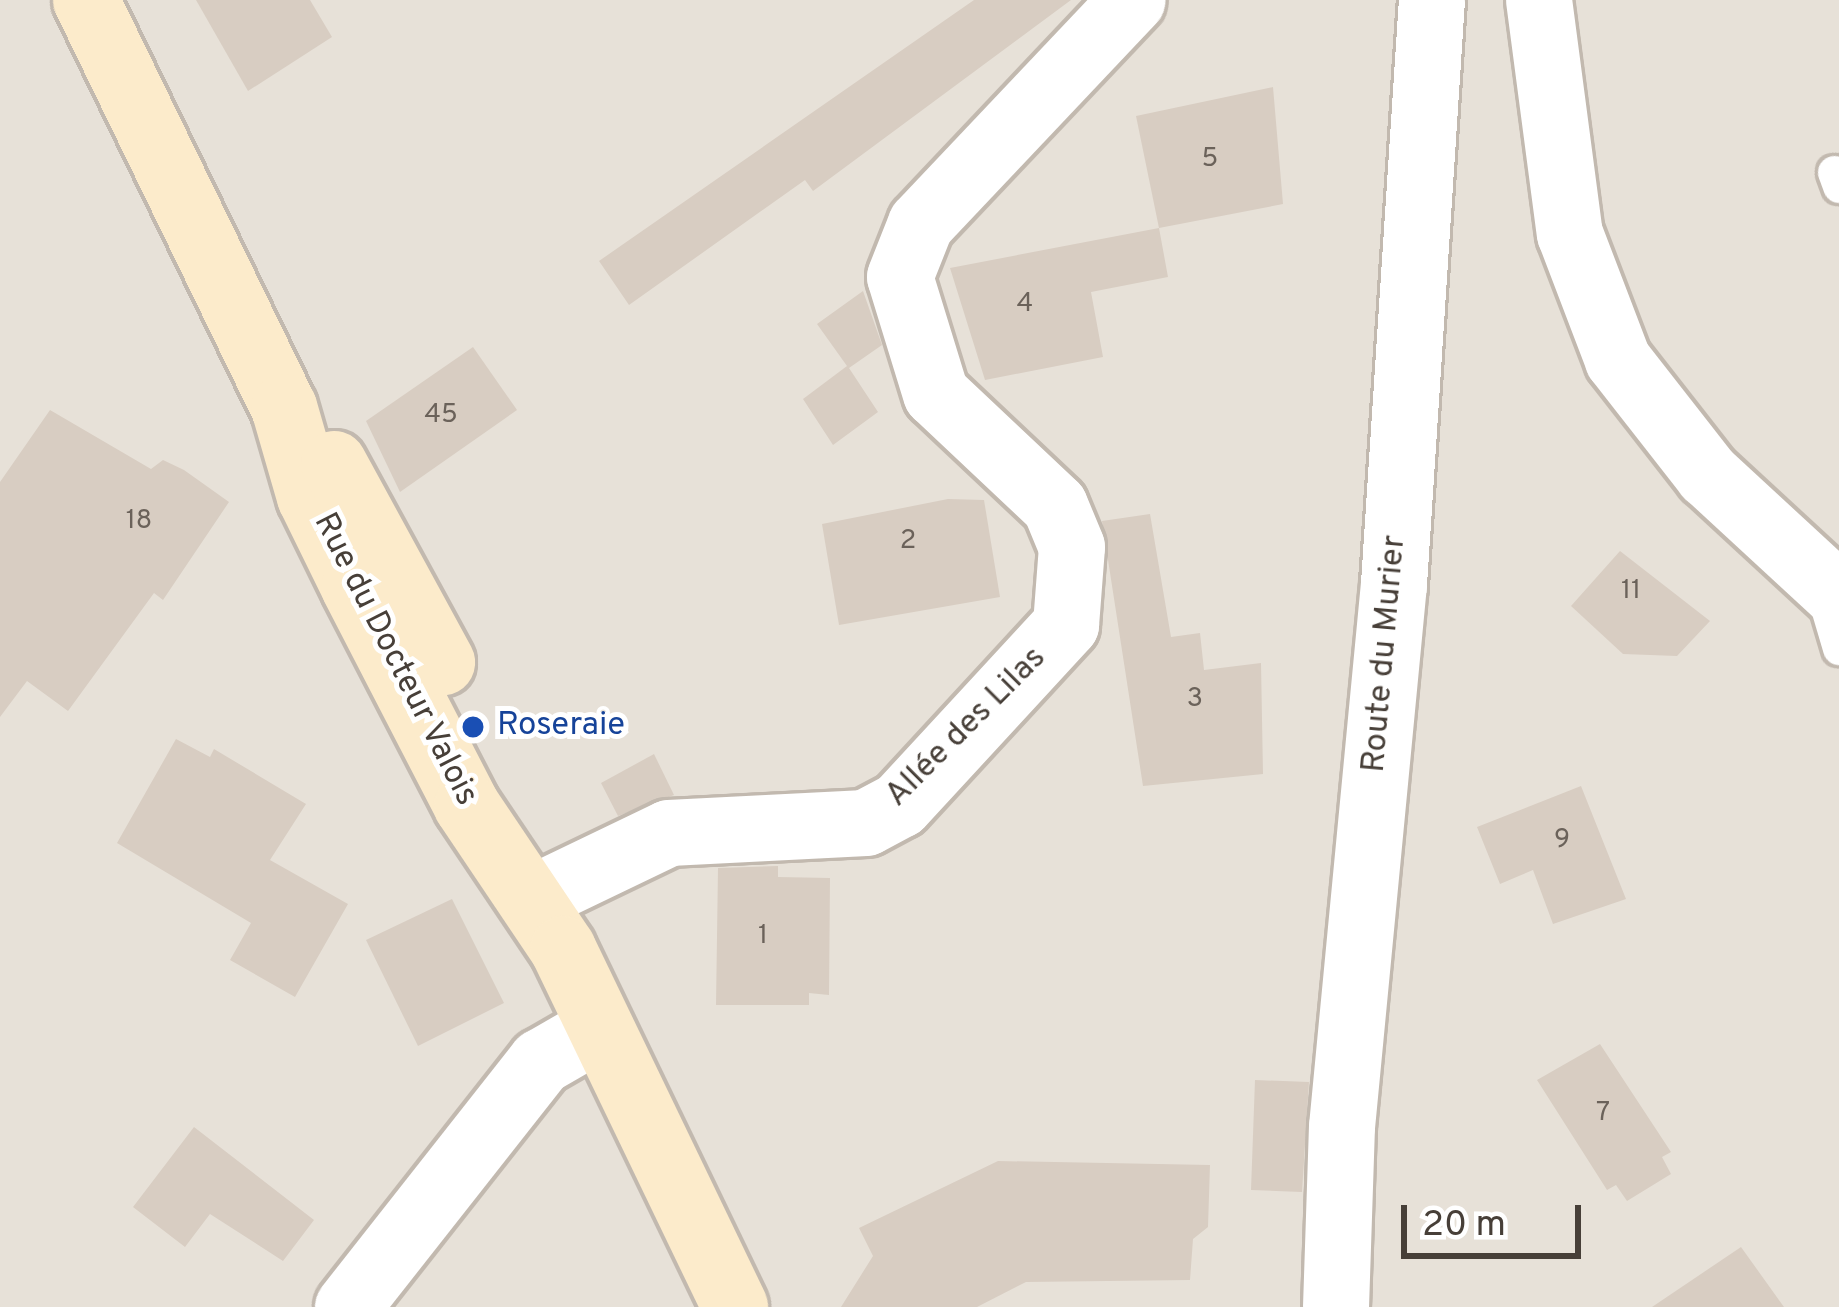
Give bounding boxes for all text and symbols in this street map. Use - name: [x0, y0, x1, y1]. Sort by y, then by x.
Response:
- house number: 5: [1202, 144, 1218, 176]
- house number: 4: [1017, 289, 1033, 321]
- house number: 45: [424, 400, 458, 432]
- house number: 18: [126, 506, 152, 538]
- street label: Rue du Docteur Valois: [303, 507, 485, 813]
- house number: 2: [900, 526, 916, 558]
- street label: Route du Murier: [1356, 534, 1416, 774]
- house number: 11: [1621, 576, 1641, 608]
- street label: Allée des Lilas: [879, 640, 1055, 816]
- house number: 3: [1187, 684, 1203, 716]
- place label: Roseraie: [497, 707, 625, 747]
- marker: Roseraie: [460, 714, 486, 740]
- house number: 9: [1554, 825, 1570, 857]
- house number: 1: [758, 921, 768, 953]
- house number: 7: [1596, 1098, 1610, 1130]
- scale bar: [1407, 1181, 1587, 1255]
- text: 20 m: [1422, 1203, 1506, 1249]

